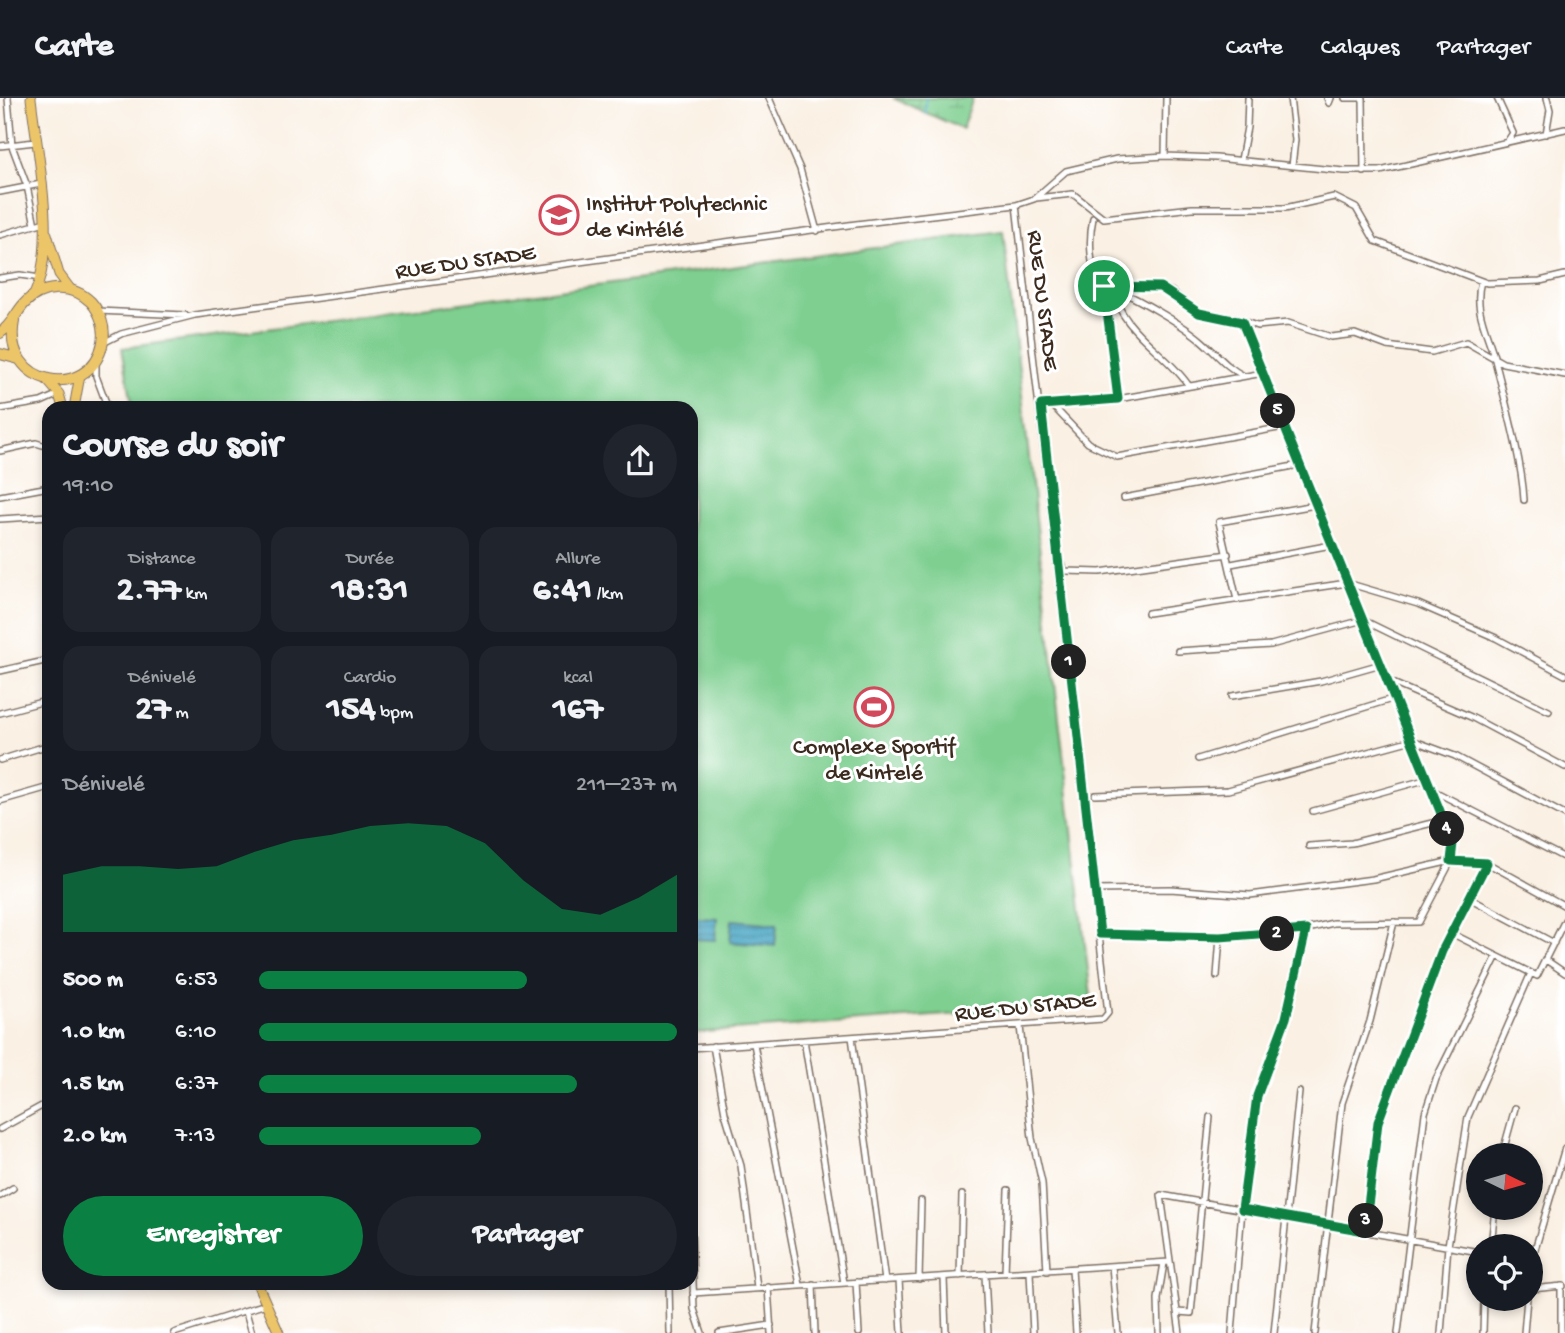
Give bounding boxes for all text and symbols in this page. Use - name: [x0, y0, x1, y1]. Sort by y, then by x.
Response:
- text: Carte: [35, 29, 113, 67]
- text: Carte: [1226, 34, 1283, 63]
- text: Calques: [1321, 34, 1399, 63]
- text: Partager: [1437, 34, 1530, 63]
- place label: Institut Polytechnic de Kintélé: [586, 192, 768, 245]
- school or university icon: Institut Polytechnic de Kintélé: [538, 194, 580, 236]
- street label: RUE DU STADE: [1020, 229, 1064, 374]
- street label: RUE DU STADE: [394, 240, 539, 287]
- pin: [1074, 256, 1134, 316]
- icon: arrive: [1085, 267, 1123, 305]
- pin: 5: [1260, 394, 1296, 428]
- text: 5: [1273, 399, 1283, 422]
- button: share: [603, 424, 677, 498]
- text: Course du soir: [63, 425, 282, 469]
- text: 19:10: [63, 473, 113, 500]
- text: Distance: [128, 548, 196, 571]
- text: Durée: [346, 548, 394, 571]
- text: Allure: [555, 548, 601, 571]
- text: 2.77: [116, 571, 181, 612]
- text: 18:31: [332, 571, 408, 612]
- text: 6:41: [533, 571, 592, 612]
- text: km: [181, 583, 208, 606]
- text: /km: [592, 583, 623, 606]
- pin: 1: [1052, 644, 1086, 680]
- text: 1: [1065, 650, 1072, 673]
- text: Dénivelé: [128, 667, 196, 690]
- text: Cardio: [344, 667, 396, 690]
- text: kcal: [563, 667, 593, 690]
- sports icon: Complexe Sportif de Kintelé: [853, 686, 895, 728]
- text: 27: [135, 690, 171, 731]
- text: 154: [327, 690, 376, 731]
- text: 167: [553, 690, 603, 731]
- text: m: [171, 702, 189, 725]
- text: bpm: [376, 702, 413, 725]
- place label: Complexe Sportif de Kintelé: [793, 735, 957, 788]
- text: Dénivelé: [63, 772, 145, 799]
- text: 211–237 m: [576, 772, 677, 799]
- pin: 4: [1430, 812, 1464, 846]
- text: 4: [1442, 817, 1451, 840]
- pin: 2: [1260, 916, 1294, 952]
- text: 2: [1272, 922, 1281, 945]
- text: 500 m: [63, 967, 123, 994]
- text: 6:53: [175, 967, 218, 994]
- street label: RUE DU STADE: [954, 987, 1099, 1029]
- text: 1.0 km: [63, 1019, 125, 1046]
- text: 6:10: [175, 1019, 216, 1046]
- text: 1.5 km: [63, 1071, 124, 1098]
- text: 6:37: [175, 1071, 218, 1098]
- text: 2.0 km: [63, 1123, 127, 1150]
- text: 7:13: [175, 1123, 215, 1150]
- north arrow: [1466, 1143, 1544, 1220]
- map controls: [1466, 1143, 1543, 1311]
- button: Enregistrer: [63, 1196, 363, 1276]
- button: Partager: [377, 1196, 677, 1276]
- pin: 3: [1348, 1204, 1384, 1238]
- text: 3: [1361, 1209, 1370, 1232]
- button: locate: [1466, 1234, 1543, 1311]

